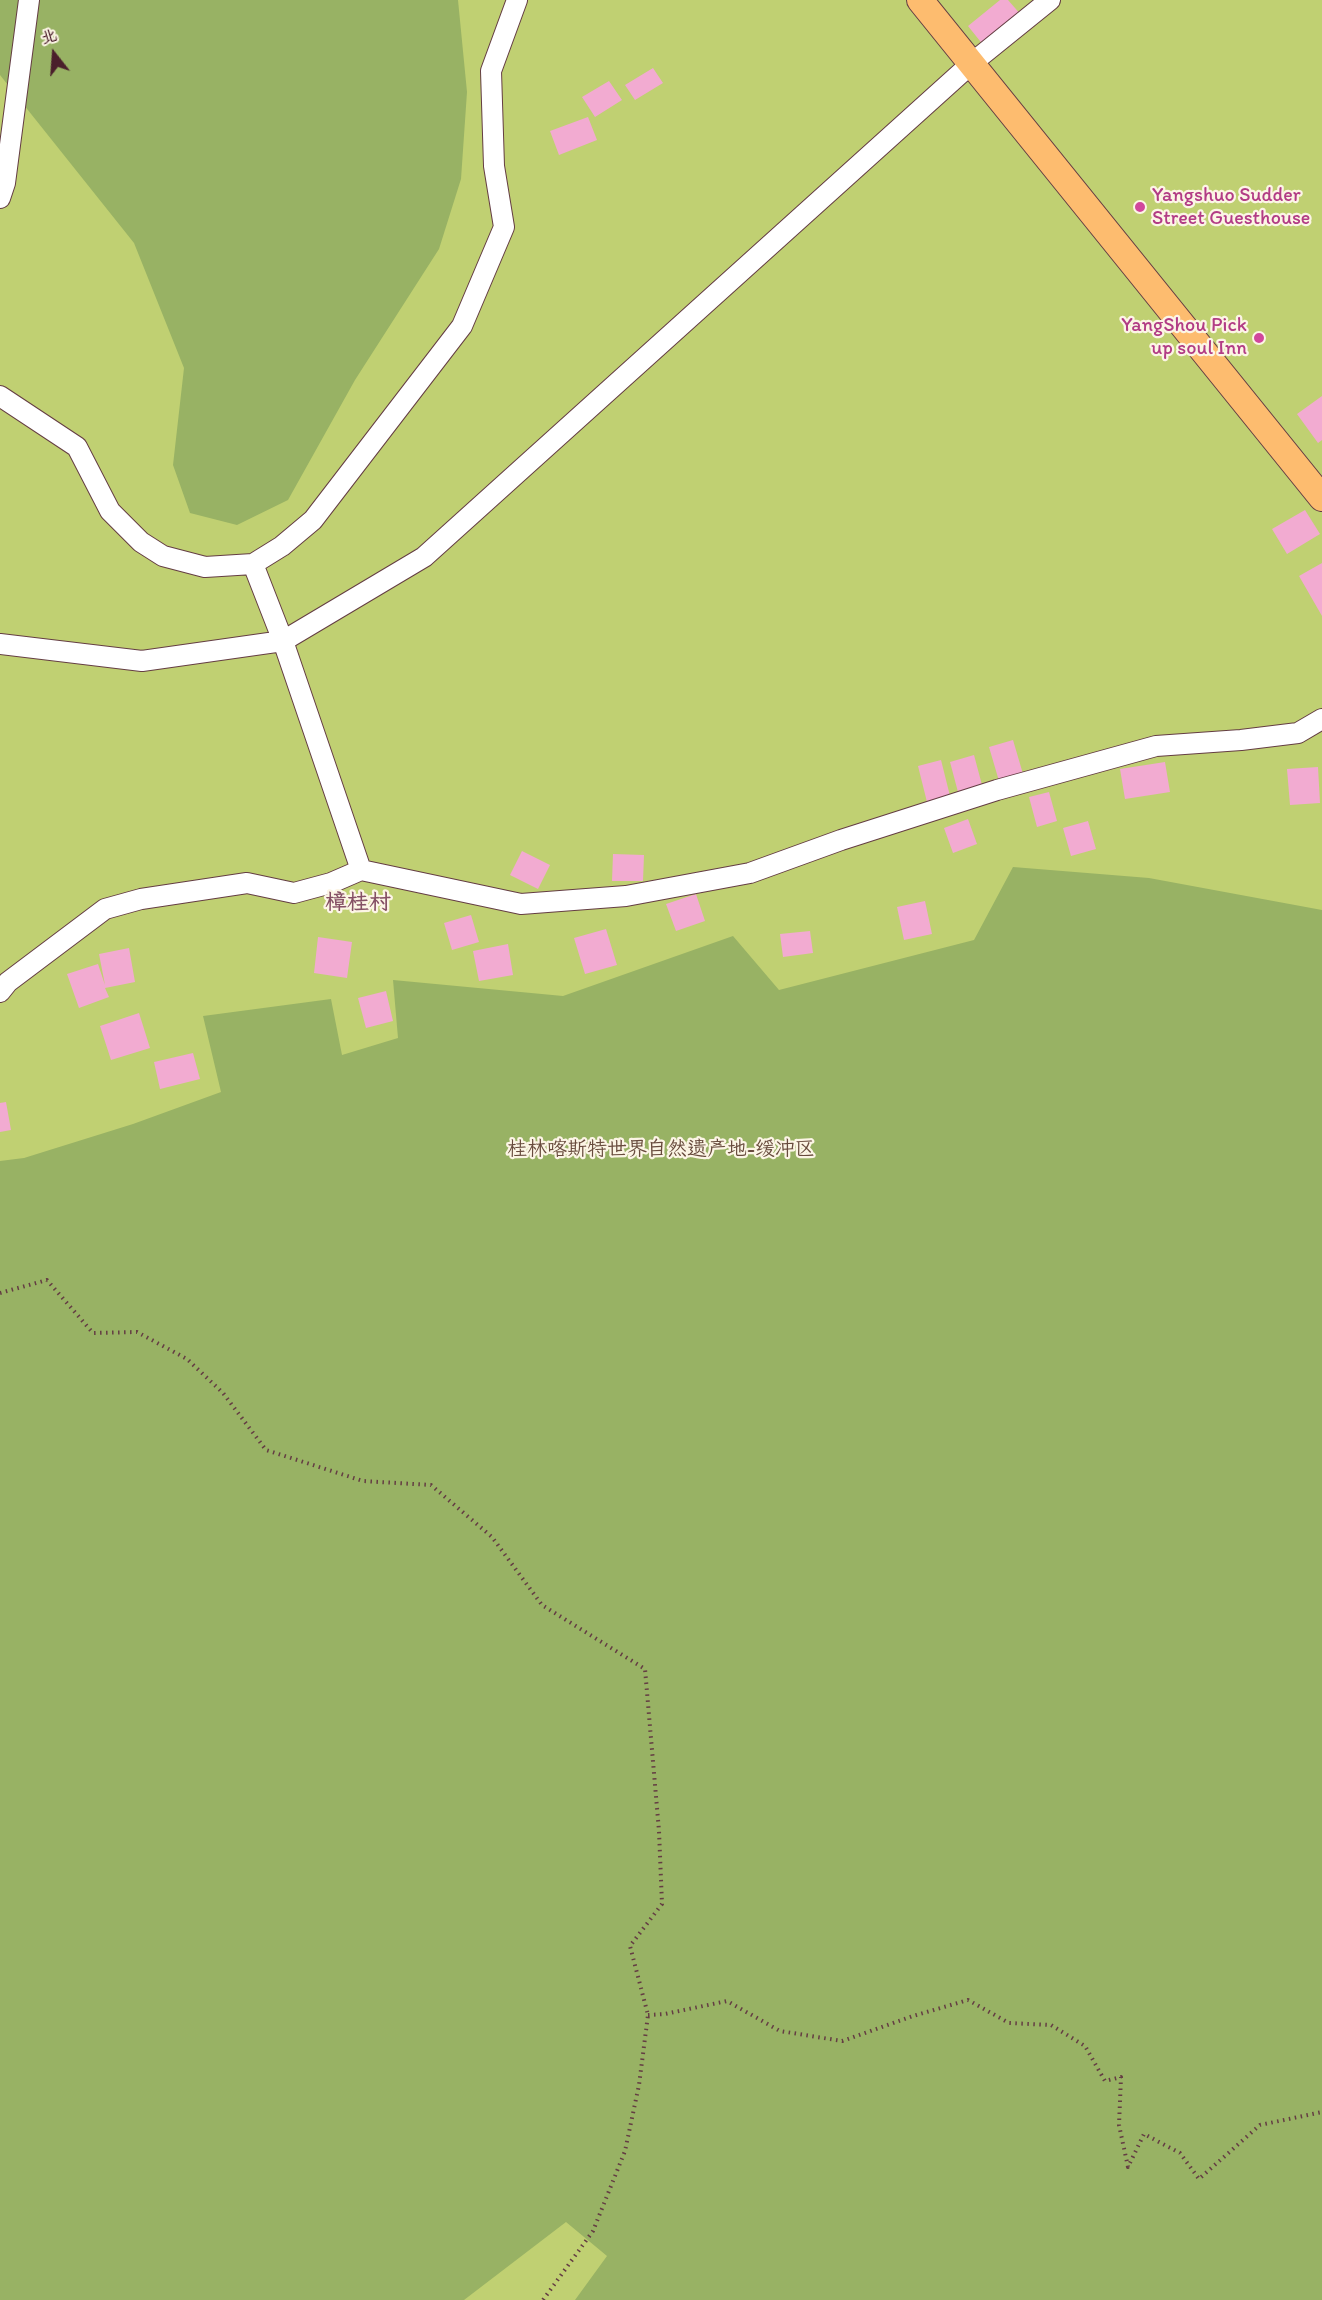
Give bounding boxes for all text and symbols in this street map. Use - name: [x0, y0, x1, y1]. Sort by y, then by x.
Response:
- north arrow: [24, 24, 84, 84]
- text: 北: [38, 25, 59, 48]
- place label: Yangshuo Sudder Street Guesthouse: [1152, 184, 1310, 231]
- marker: Yangshuo Sudder Street Guesthouse: [1133, 200, 1147, 214]
- place label: YangShou Pick up soul Inn: [1121, 314, 1247, 361]
- marker: YangShou Pick up soul Inn: [1252, 331, 1266, 345]
- district label: 樟桂村: [325, 890, 391, 916]
- park label: 桂林喀斯特世界自然遗产地-缓冲区: [507, 1138, 815, 1162]

